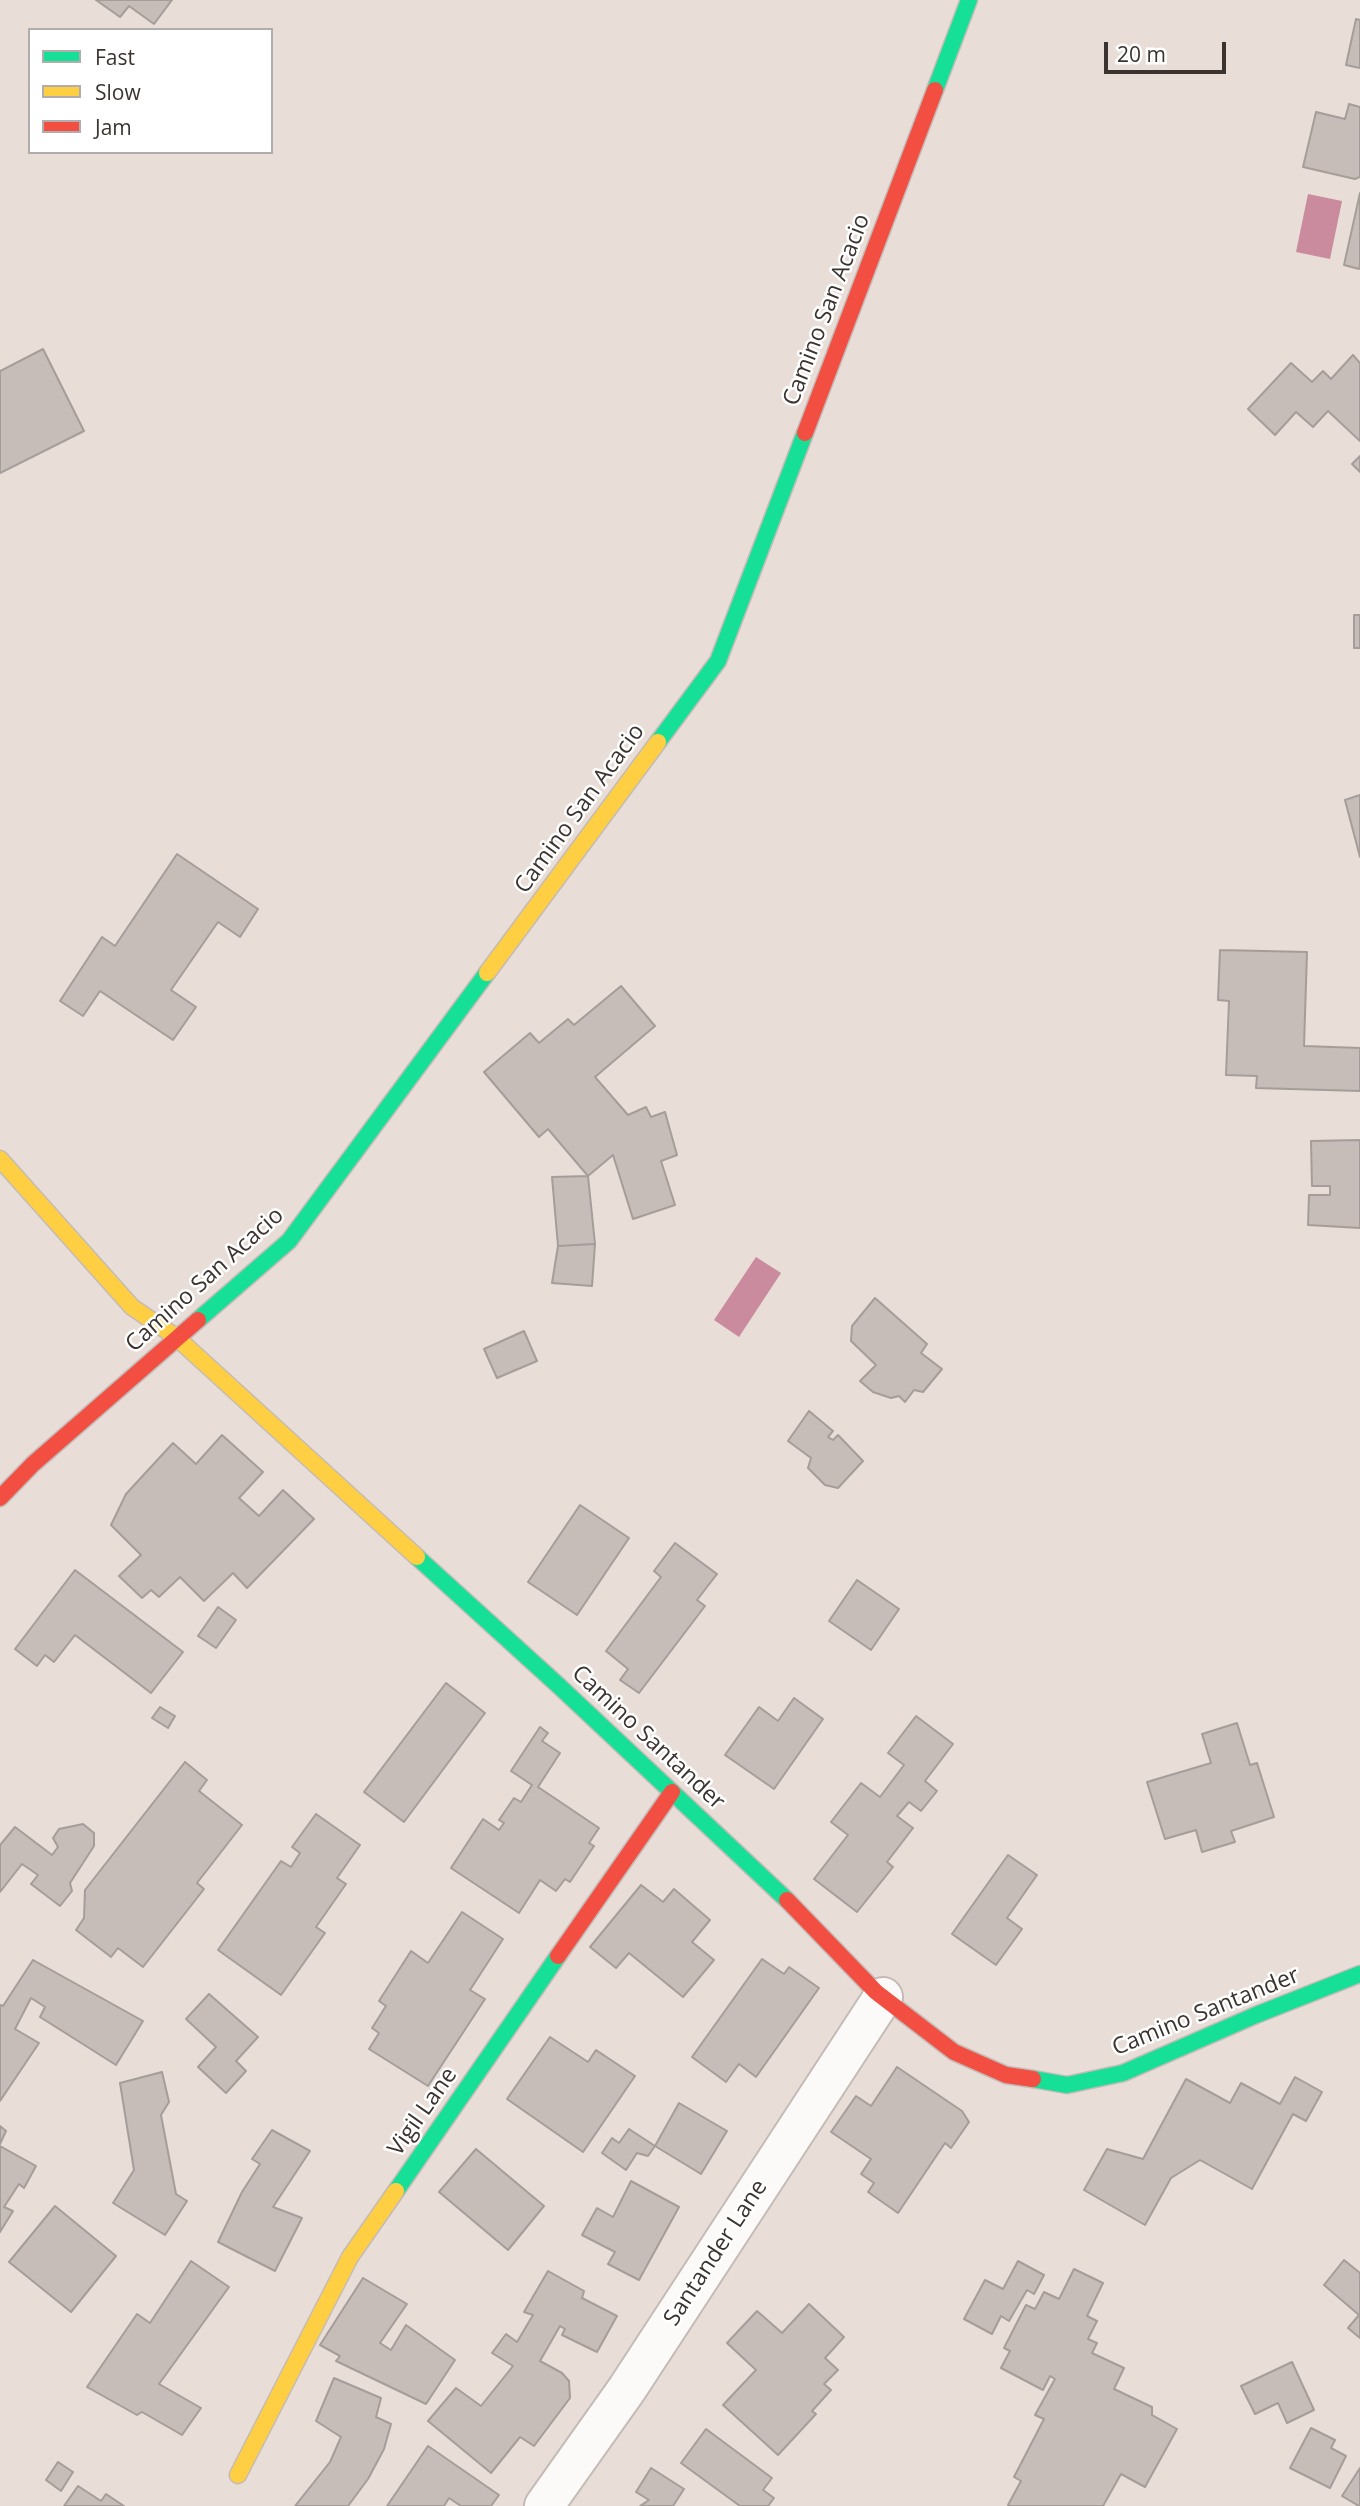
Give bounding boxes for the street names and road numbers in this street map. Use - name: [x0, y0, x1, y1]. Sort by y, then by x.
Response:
- street label: Camino San Acacio: [778, 210, 876, 410]
- street label: Camino San Acacio: [509, 719, 651, 899]
- street label: Camino San Acacio: [120, 1202, 290, 1358]
- street label: Camino Santander: [566, 1660, 730, 1816]
- street label: Camino Santander: [1108, 1962, 1304, 2062]
- street label: Vigil Lane: [383, 2063, 463, 2161]
- street label: Santander Lane: [658, 2175, 774, 2331]

